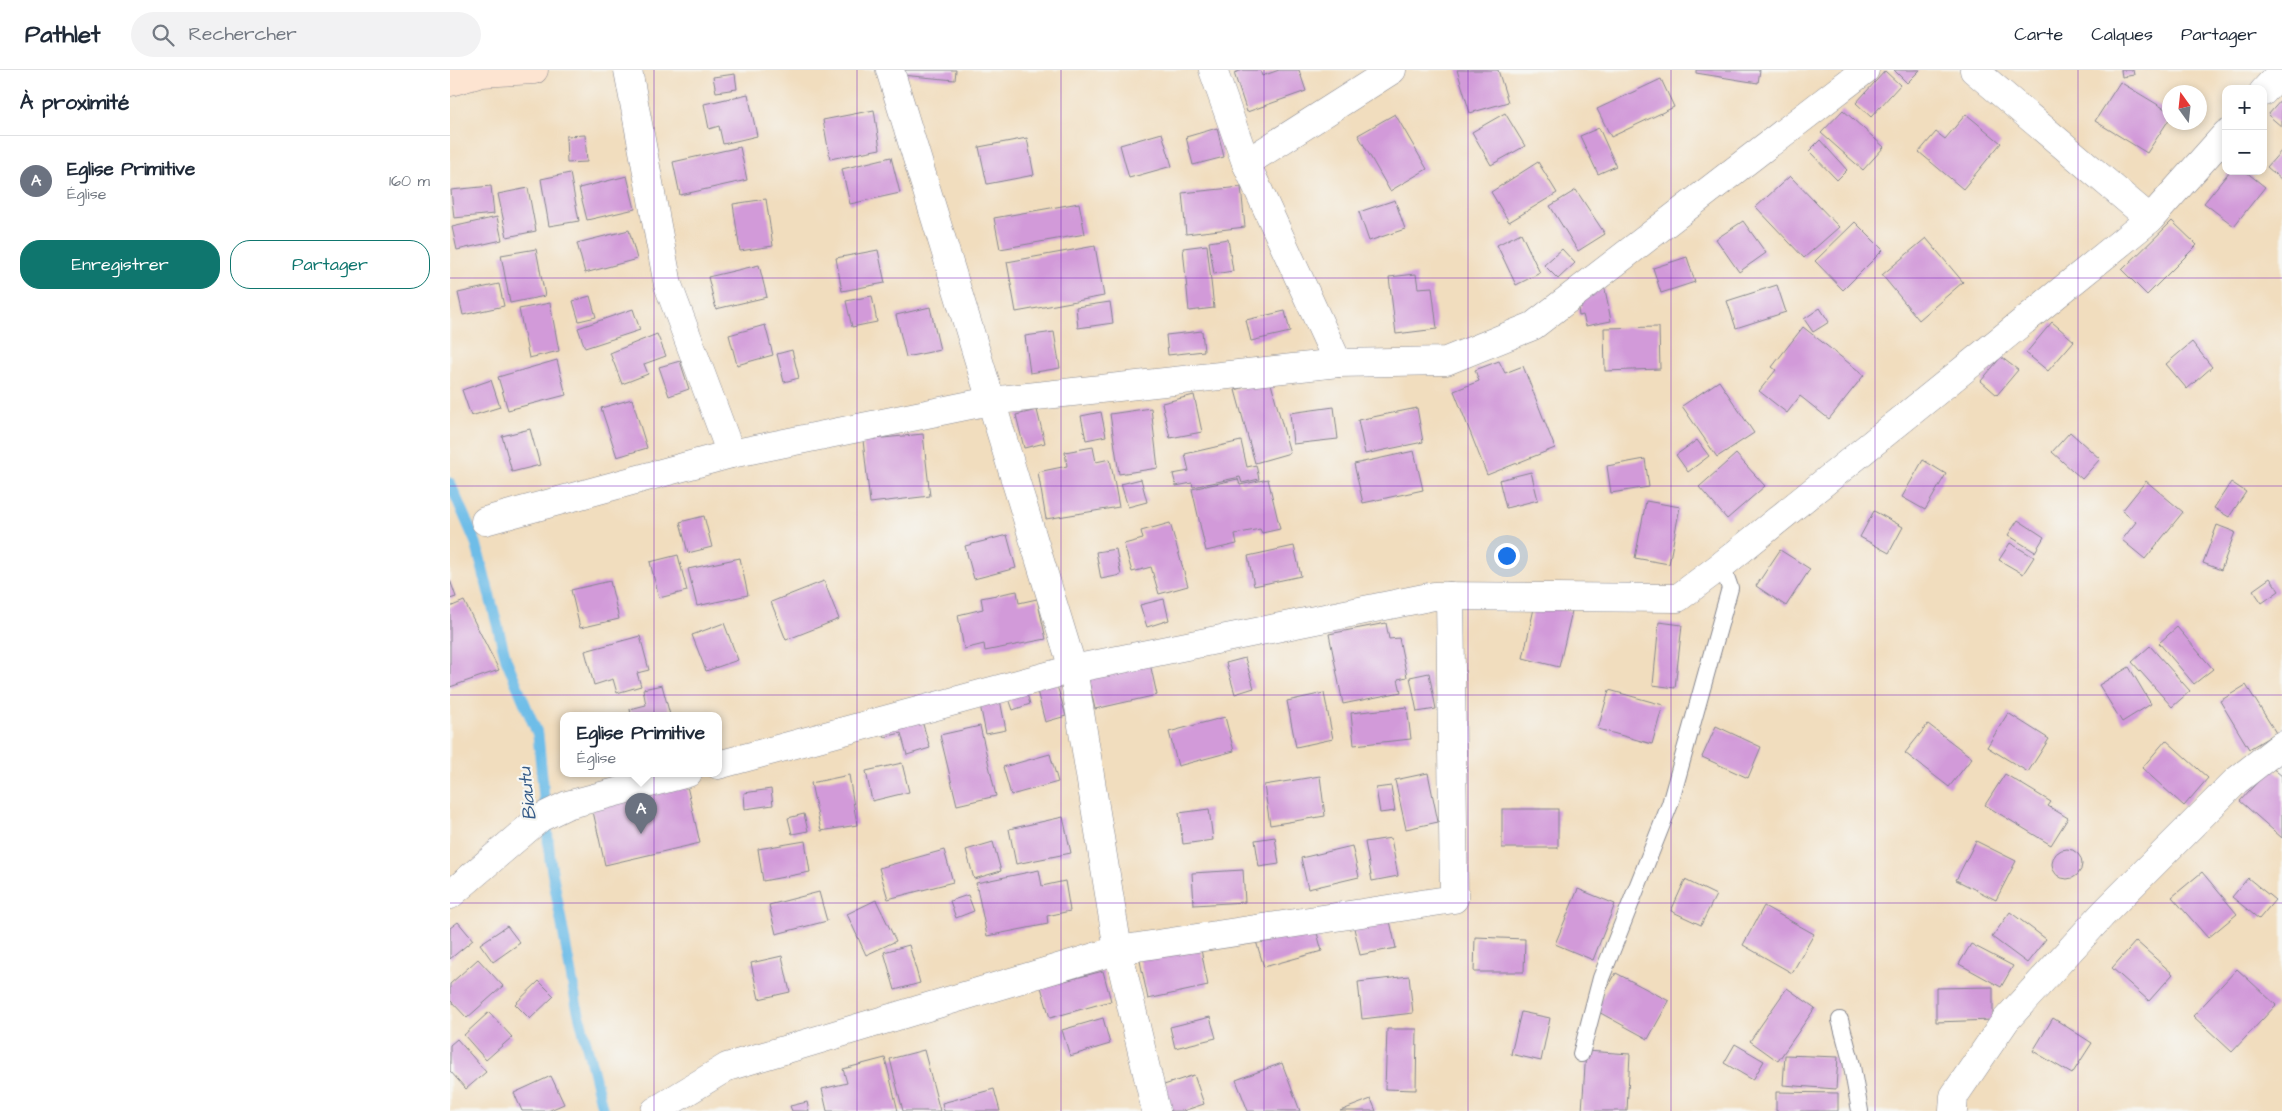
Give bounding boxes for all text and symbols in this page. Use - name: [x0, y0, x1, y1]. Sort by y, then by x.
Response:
- search box: [131, 12, 481, 57]
- text: Pathlet: [25, 18, 101, 52]
- icon: search: [149, 21, 177, 49]
- text: Rechercher: [189, 21, 297, 48]
- text: Carte: [2014, 22, 2063, 47]
- text: Calques: [2091, 22, 2153, 47]
- text: Partager: [2181, 22, 2257, 47]
- north arrow: [2162, 85, 2207, 130]
- map controls: [2222, 85, 2267, 175]
- button: +: [2222, 85, 2267, 130]
- text: À proximité: [20, 88, 129, 117]
- button: −: [2222, 130, 2267, 175]
- text: Eglise Primitive: [67, 156, 195, 183]
- text: A: [31, 170, 41, 192]
- text: 160 m: [389, 170, 430, 192]
- text: Église: [67, 183, 106, 205]
- button: Enregistrer: [20, 240, 220, 289]
- button: Partager: [230, 240, 430, 289]
- your location: [1494, 543, 1520, 569]
- popup: [560, 712, 722, 777]
- text: Eglise Primitive: [577, 720, 705, 747]
- text: Église: [577, 747, 616, 769]
- water label: Biautu: [511, 765, 544, 822]
- pin: A: [625, 793, 657, 834]

